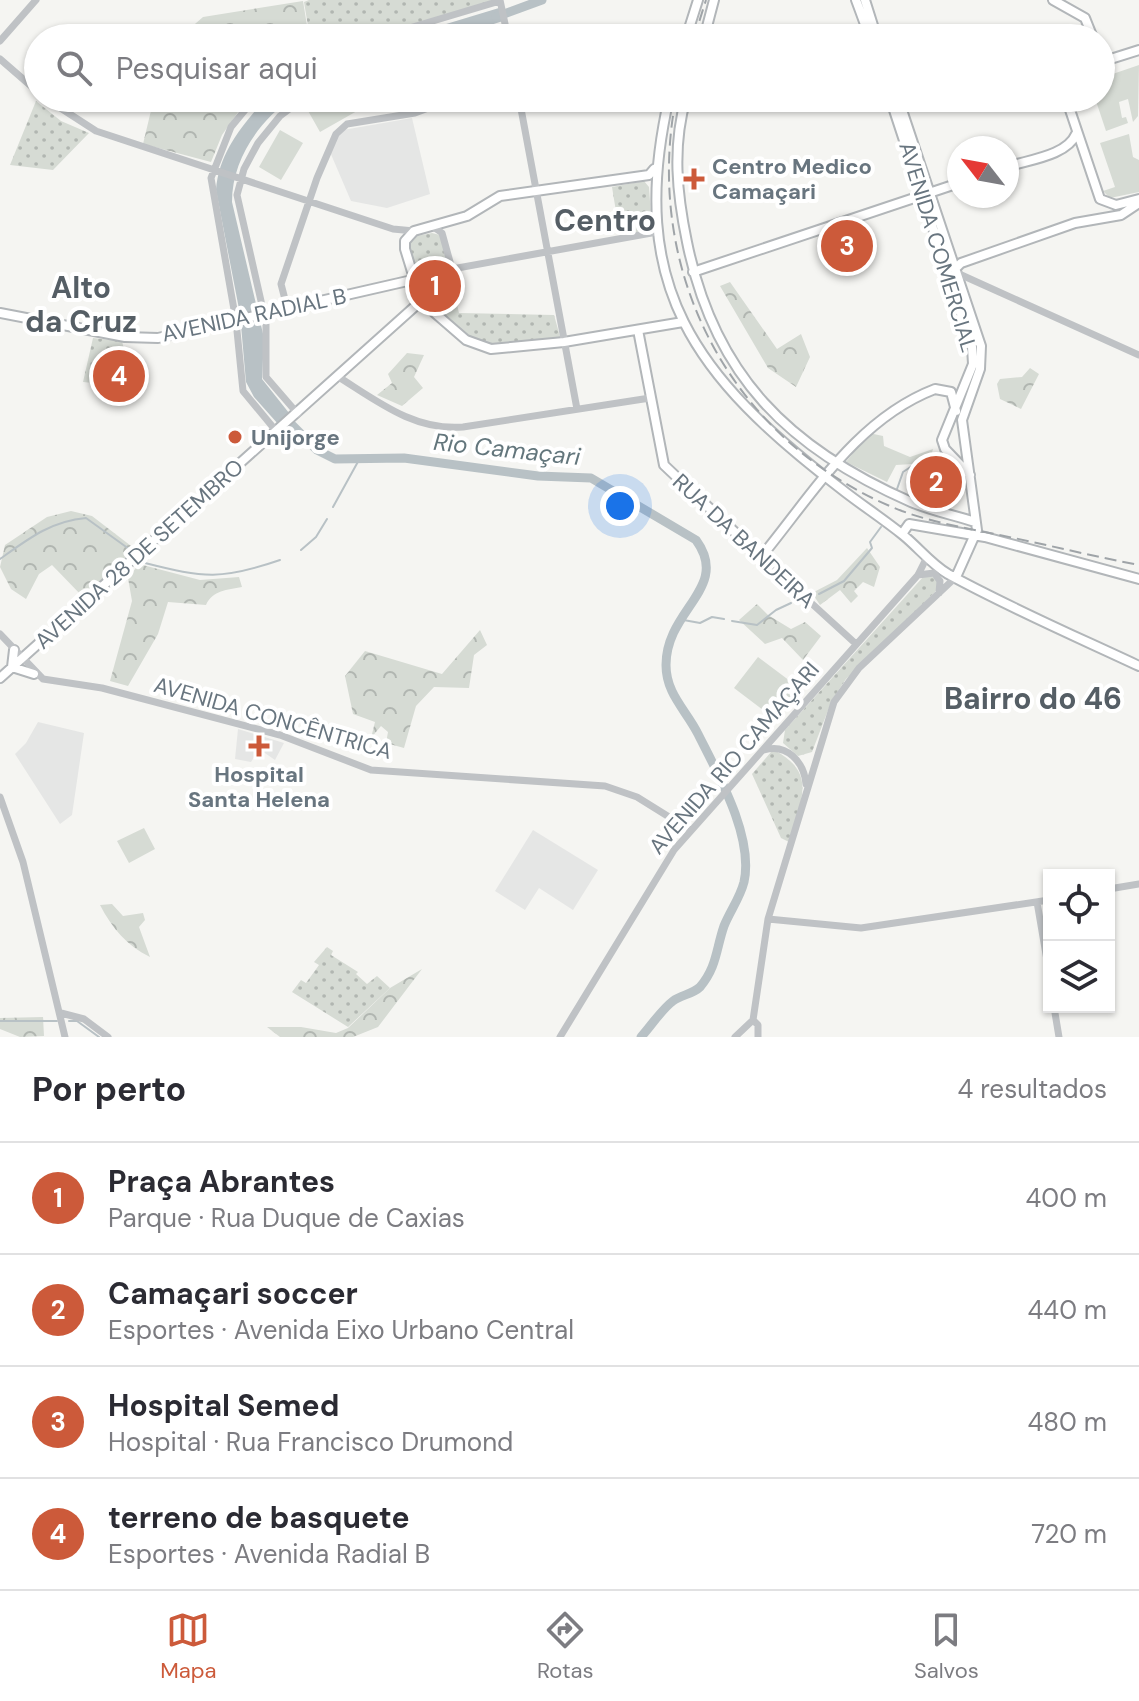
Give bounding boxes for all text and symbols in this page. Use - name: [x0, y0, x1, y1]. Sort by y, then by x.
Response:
- search box: [24, 24, 1115, 112]
- icon: search: [52, 46, 96, 90]
- text: Pesquisar aqui: [116, 49, 318, 88]
- north arrow: [947, 136, 1019, 208]
- street label: AVENIDA COMERCIAL: [892, 138, 984, 356]
- place label: Centro Medico Camaçari: [712, 152, 872, 206]
- marker: Centro Medico Camaçari: [683, 168, 705, 190]
- district label: Centro: [554, 201, 656, 240]
- pin: 3: [821, 216, 873, 276]
- pin: 1: [409, 256, 461, 316]
- district label: Alto da Cruz: [25, 268, 137, 341]
- street label: AVENIDA RADIAL B: [159, 281, 349, 349]
- pin: 4: [93, 346, 145, 406]
- place label: Unijorge: [251, 423, 340, 452]
- water label: Rio Camaçari: [432, 426, 583, 472]
- marker: Unijorge: [226, 428, 244, 446]
- street label: AVENIDA 28 DE SETEMBRO: [29, 452, 249, 656]
- pin: 2: [910, 452, 962, 512]
- street label: RUA DA BANDEIRA: [666, 467, 822, 615]
- your location: [600, 486, 640, 526]
- street label: AVENIDA RIO CAMAÇARI: [642, 656, 826, 860]
- street label: AVENIDA CONCÊNTRICA: [151, 670, 395, 766]
- district label: Bairro do 46: [944, 679, 1122, 718]
- marker: Hospital Santa Helena: [248, 735, 270, 757]
- place label: Hospital Santa Helena: [188, 760, 330, 814]
- map controls: [1043, 869, 1115, 1013]
- button: locate: [1043, 869, 1115, 941]
- button: layers: [1043, 941, 1115, 1013]
- text: Por perto: [32, 1067, 186, 1112]
- text: 4 resultados: [958, 1072, 1107, 1106]
- text: Praça Abrantes: [108, 1162, 335, 1201]
- text: 1: [53, 1181, 63, 1215]
- text: 400 m: [1026, 1181, 1107, 1215]
- text: Parque · Rua Duque de Caxias: [108, 1201, 465, 1235]
- text: Camaçari soccer: [108, 1274, 358, 1313]
- text: 2: [50, 1293, 66, 1327]
- text: 440 m: [1028, 1293, 1107, 1327]
- text: Esportes · Avenida Eixo Urbano Central: [108, 1313, 574, 1347]
- text: Hospital Semed: [108, 1386, 339, 1425]
- text: 3: [50, 1405, 66, 1439]
- text: 480 m: [1028, 1405, 1107, 1439]
- text: Hospital · Rua Francisco Drumond: [108, 1425, 513, 1459]
- text: terreno de basquete: [108, 1498, 409, 1537]
- text: 4: [50, 1517, 66, 1551]
- text: 720 m: [1031, 1517, 1107, 1551]
- text: Esportes · Avenida Radial B: [108, 1537, 430, 1571]
- tab: Mapa: [160, 1608, 216, 1685]
- tab: Rotas: [537, 1608, 594, 1685]
- tab: Salvos: [914, 1608, 979, 1685]

